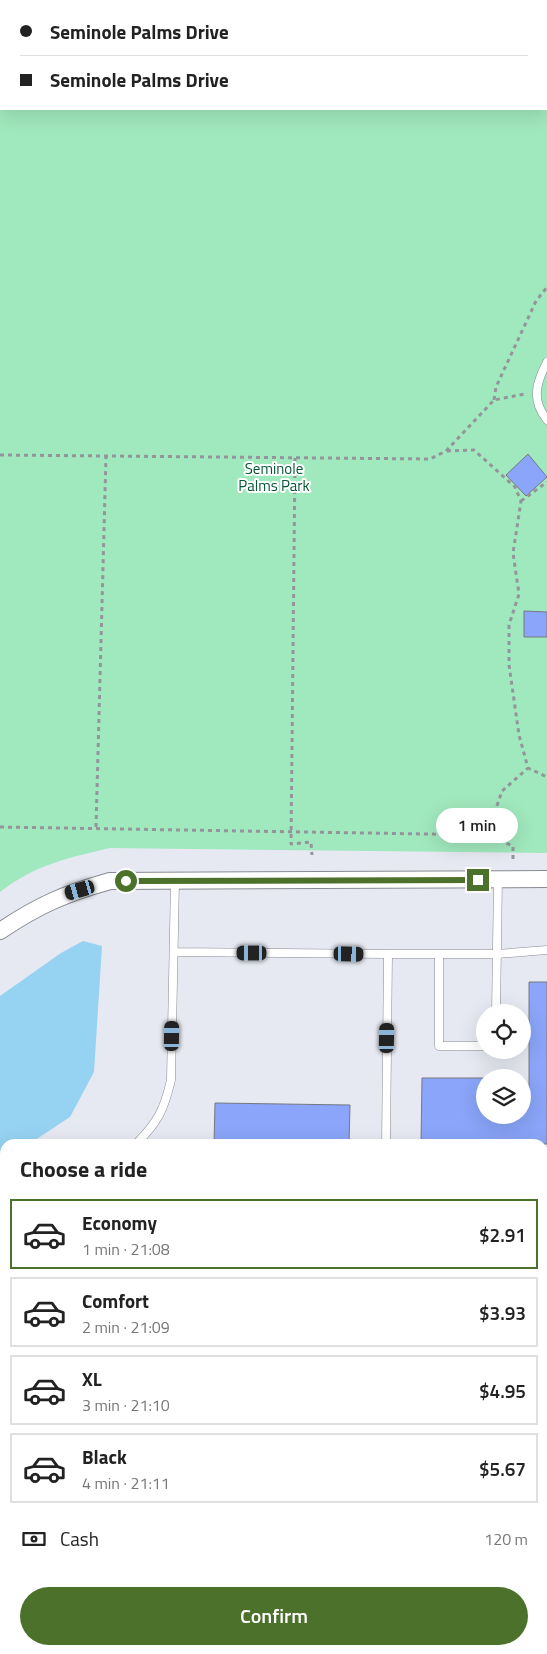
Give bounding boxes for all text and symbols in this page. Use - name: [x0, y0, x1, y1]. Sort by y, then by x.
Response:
- text: Seminole Palms Drive: [50, 17, 229, 46]
- text: Seminole Palms Drive: [50, 65, 229, 94]
- park label: Seminole Palms Park: [238, 457, 310, 497]
- callout: 1 min: [437, 808, 519, 842]
- text: 1 min: [458, 813, 496, 837]
- route end: [467, 869, 489, 891]
- route start: [115, 870, 137, 892]
- car: [63, 879, 96, 901]
- car: [237, 946, 267, 961]
- car: [333, 946, 364, 962]
- map controls: [476, 1004, 531, 1124]
- button: locate: [476, 1004, 531, 1059]
- car: [164, 1021, 179, 1051]
- car: [379, 1023, 394, 1053]
- button: layers: [476, 1069, 531, 1124]
- text: Choose a ride: [20, 1152, 147, 1186]
- text: Economy: [82, 1208, 157, 1237]
- icon: car: [22, 1212, 67, 1257]
- text: $2.91: [479, 1220, 526, 1249]
- text: 1 min · 21:08: [82, 1237, 170, 1261]
- text: Comfort: [82, 1286, 149, 1315]
- icon: car: [22, 1290, 67, 1335]
- text: $3.93: [479, 1298, 526, 1327]
- text: 2 min · 21:09: [82, 1315, 170, 1339]
- text: XL: [82, 1364, 102, 1393]
- icon: car: [22, 1368, 67, 1413]
- text: $4.95: [479, 1376, 526, 1405]
- text: 3 min · 21:10: [82, 1393, 170, 1417]
- text: Black: [82, 1442, 127, 1471]
- icon: car: [22, 1446, 67, 1491]
- text: $5.67: [479, 1454, 526, 1483]
- text: 4 min · 21:11: [82, 1471, 170, 1495]
- text: Cash: [60, 1524, 99, 1553]
- icon: cash: [20, 1525, 48, 1553]
- text: 120 m: [484, 1527, 528, 1551]
- button: Confirm: [20, 1587, 528, 1645]

